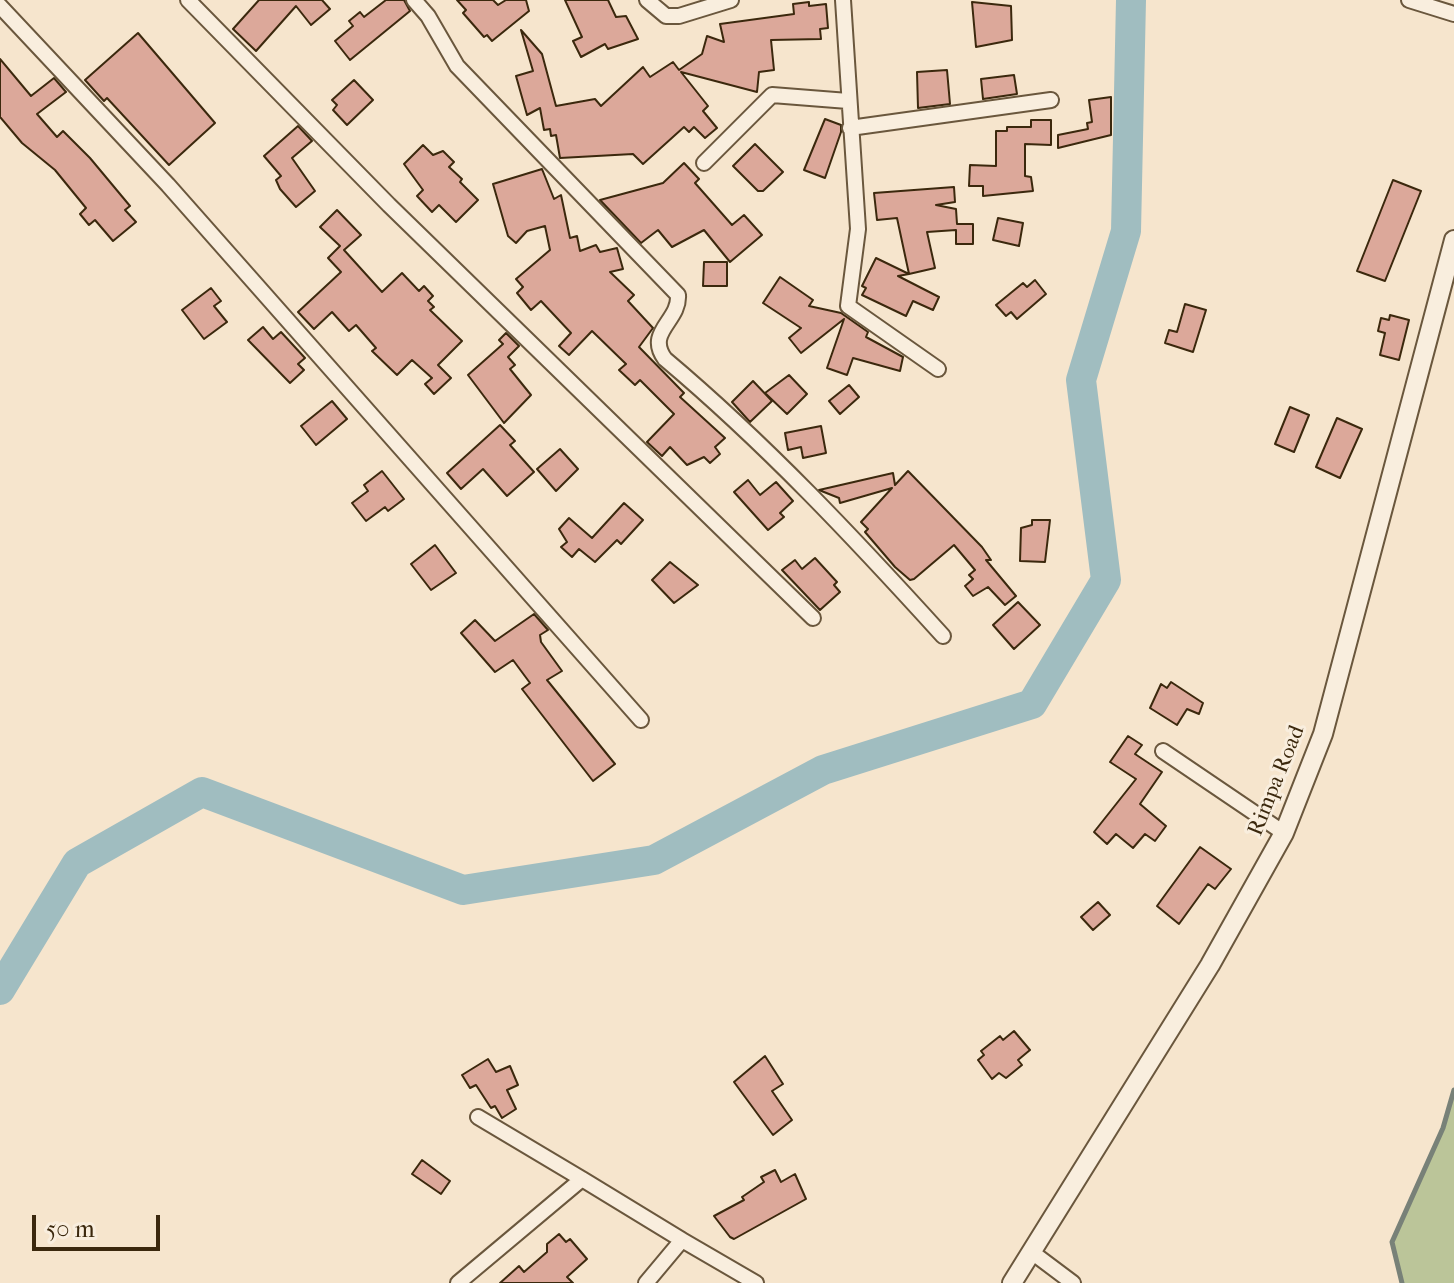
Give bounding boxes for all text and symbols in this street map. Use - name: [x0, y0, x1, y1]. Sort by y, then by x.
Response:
- street label: Rimpa Road: [1243, 722, 1311, 840]
- scale bar: [36, 1199, 164, 1249]
- text: 50 m: [46, 1215, 95, 1243]

